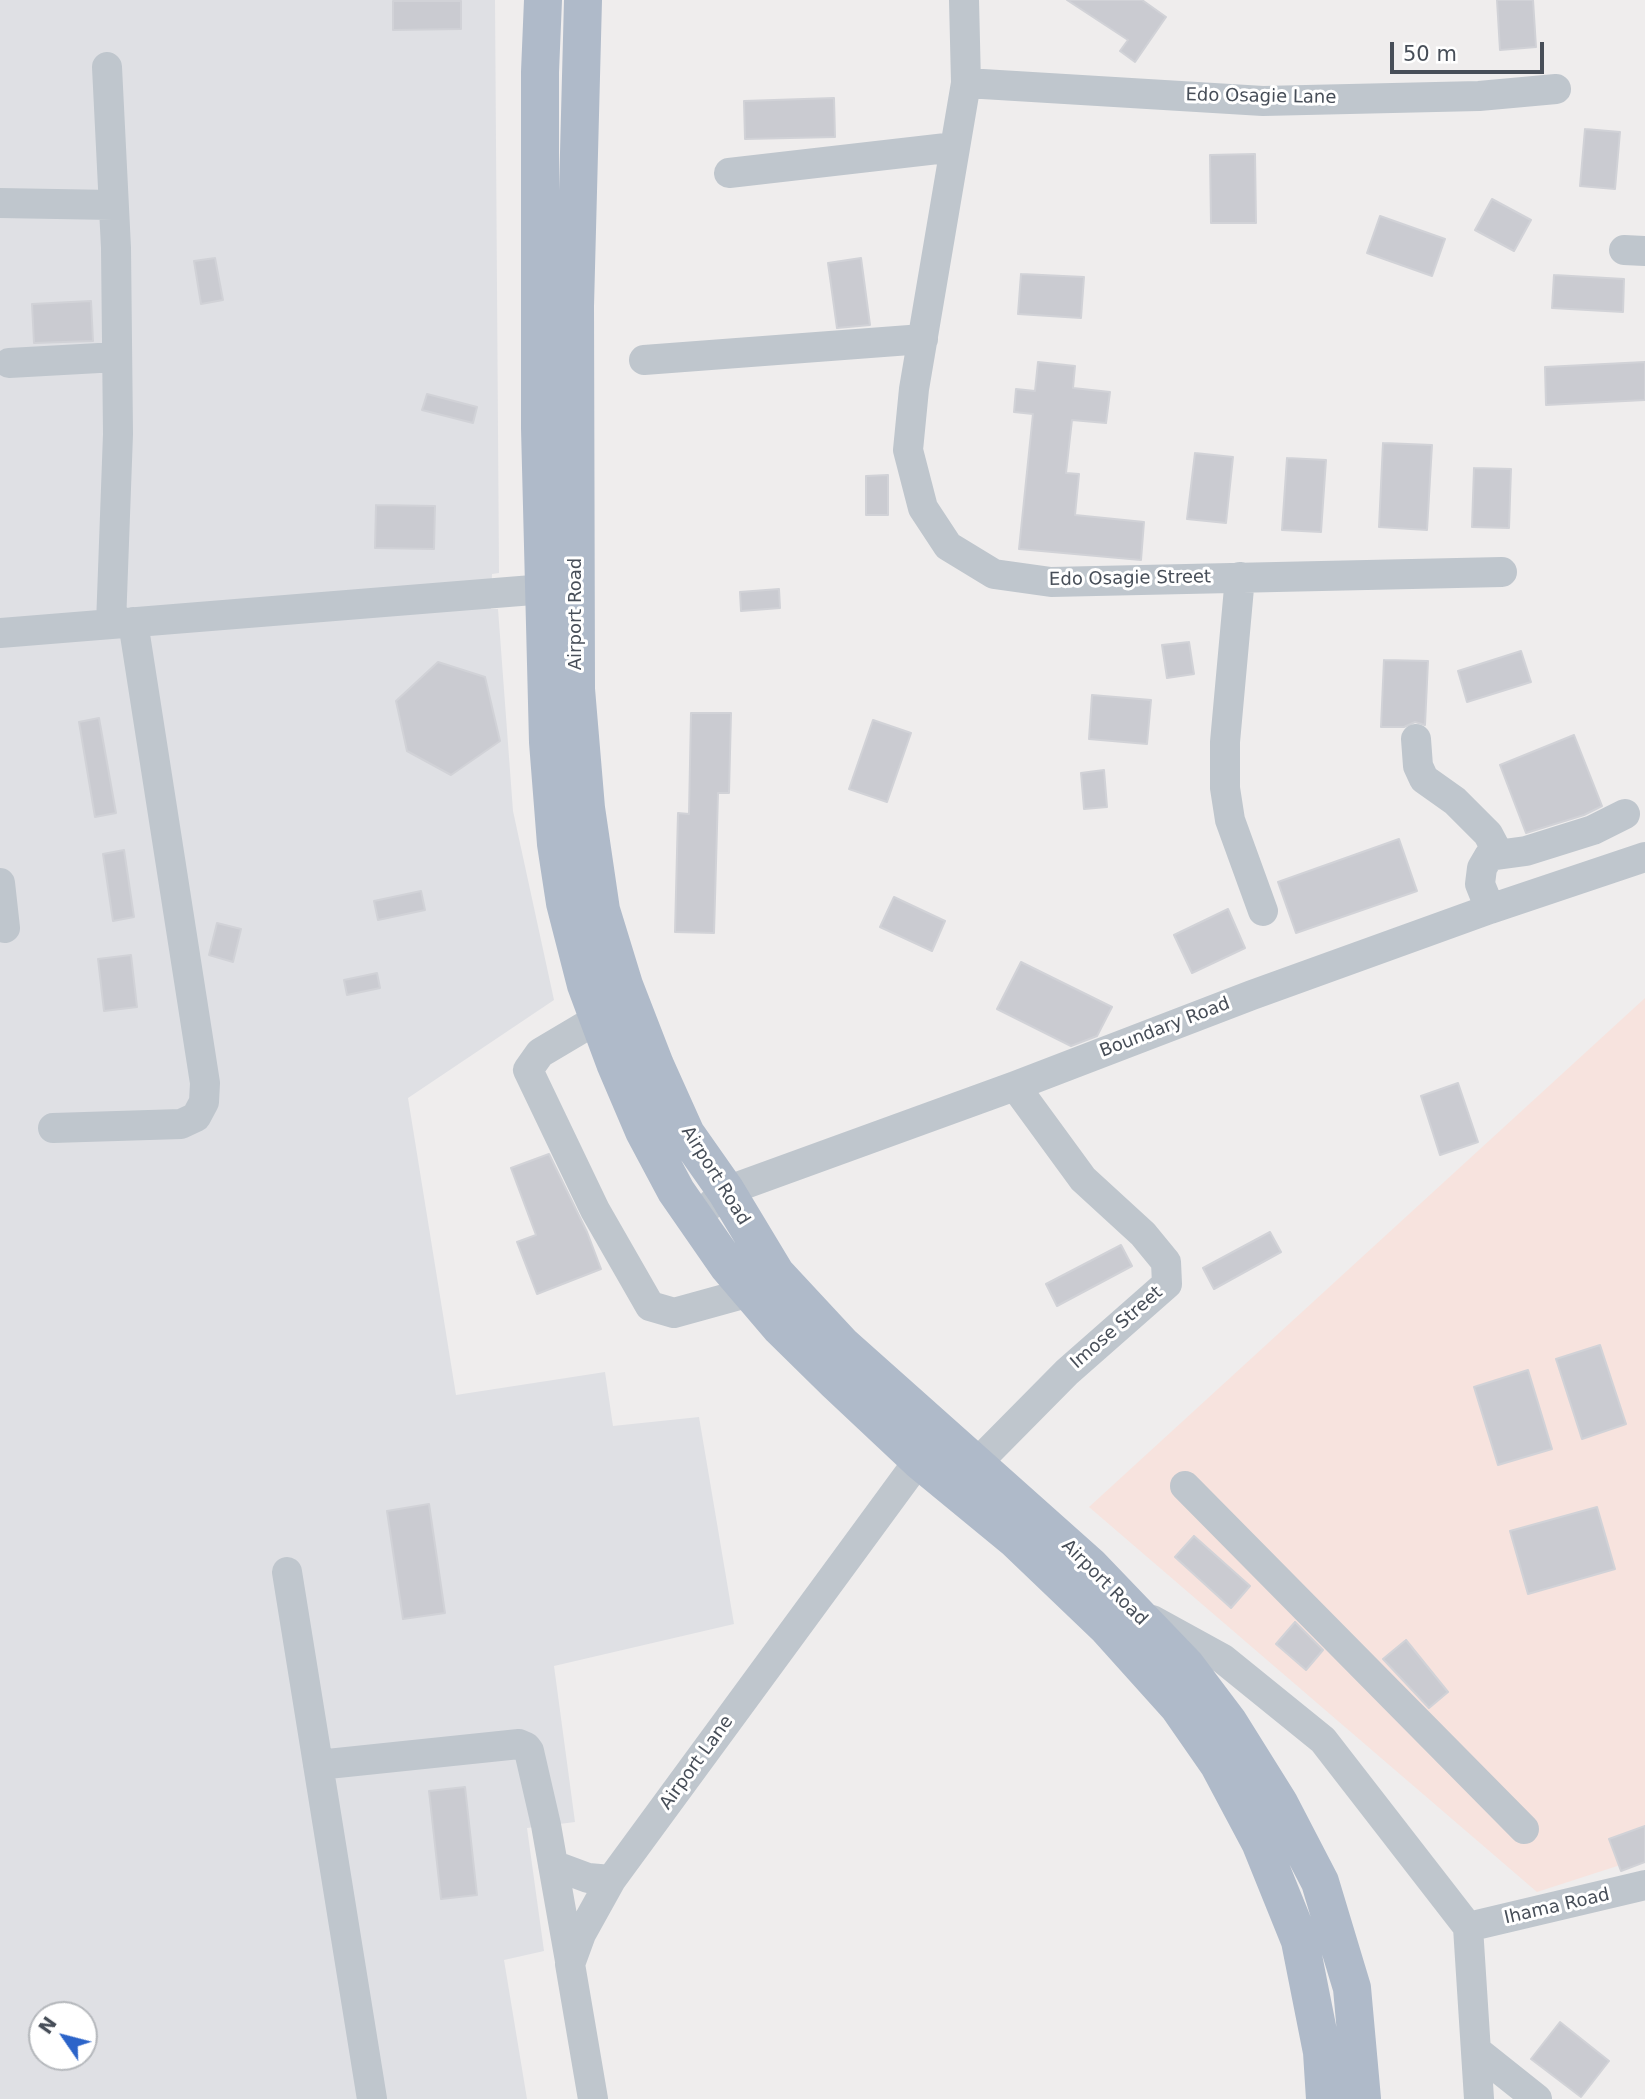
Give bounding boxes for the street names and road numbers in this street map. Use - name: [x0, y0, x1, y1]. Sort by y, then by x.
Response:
- street label: Edo Osagie Lane: [1185, 85, 1337, 109]
- street label: Airport Road: [565, 558, 587, 670]
- street label: Edo Osagie Street: [1049, 567, 1211, 591]
- street label: Boundary Road: [1097, 993, 1233, 1063]
- street label: Airport Road: [676, 1123, 754, 1229]
- street label: Imose Street: [1067, 1282, 1167, 1374]
- street label: Airport Road: [1057, 1536, 1151, 1630]
- street label: Airport Lane: [656, 1712, 738, 1814]
- street label: Ihama Road: [1502, 1884, 1612, 1930]

